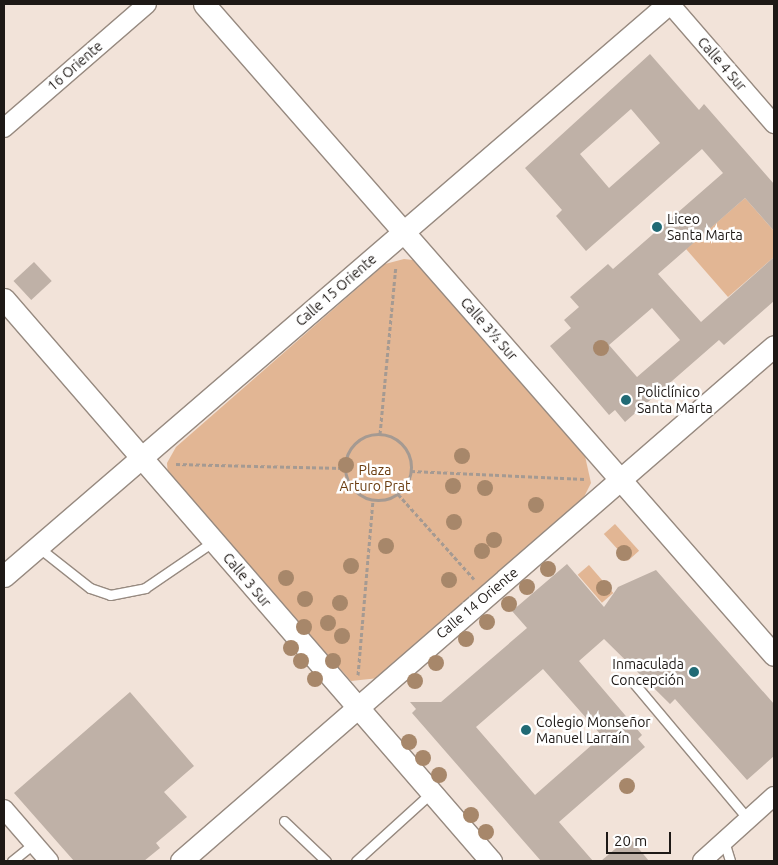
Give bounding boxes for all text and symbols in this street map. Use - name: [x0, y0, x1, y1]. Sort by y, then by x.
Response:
- street label: Calle 4 Sur: [694, 34, 750, 94]
- street label: 16 Oriente: [44, 38, 106, 94]
- place label: Liceo Santa Marta: [667, 211, 743, 243]
- marker: Liceo Santa Marta: [651, 221, 663, 233]
- street label: Calle 15 Oriente: [292, 250, 380, 330]
- street label: Calle 3½ Sur: [457, 294, 521, 364]
- place label: Policlínico Santa Marta: [637, 384, 713, 417]
- marker: Policlínico Santa Marta: [619, 393, 633, 407]
- park label: Plaza Arturo Prat: [340, 462, 410, 494]
- street label: Calle 3 Sur: [219, 549, 275, 611]
- street label: Calle 14 Oriente: [433, 564, 521, 642]
- place label: Inmaculada Concepción: [611, 656, 684, 689]
- marker: Inmaculada Concepción: [688, 666, 700, 678]
- place label: Colegio Monseñor Manuel Larraín: [536, 714, 651, 746]
- marker: Colegio Monseñor Manuel Larraín: [520, 724, 532, 736]
- scale bar: [608, 822, 673, 854]
- text: 20 m: [614, 832, 647, 849]

